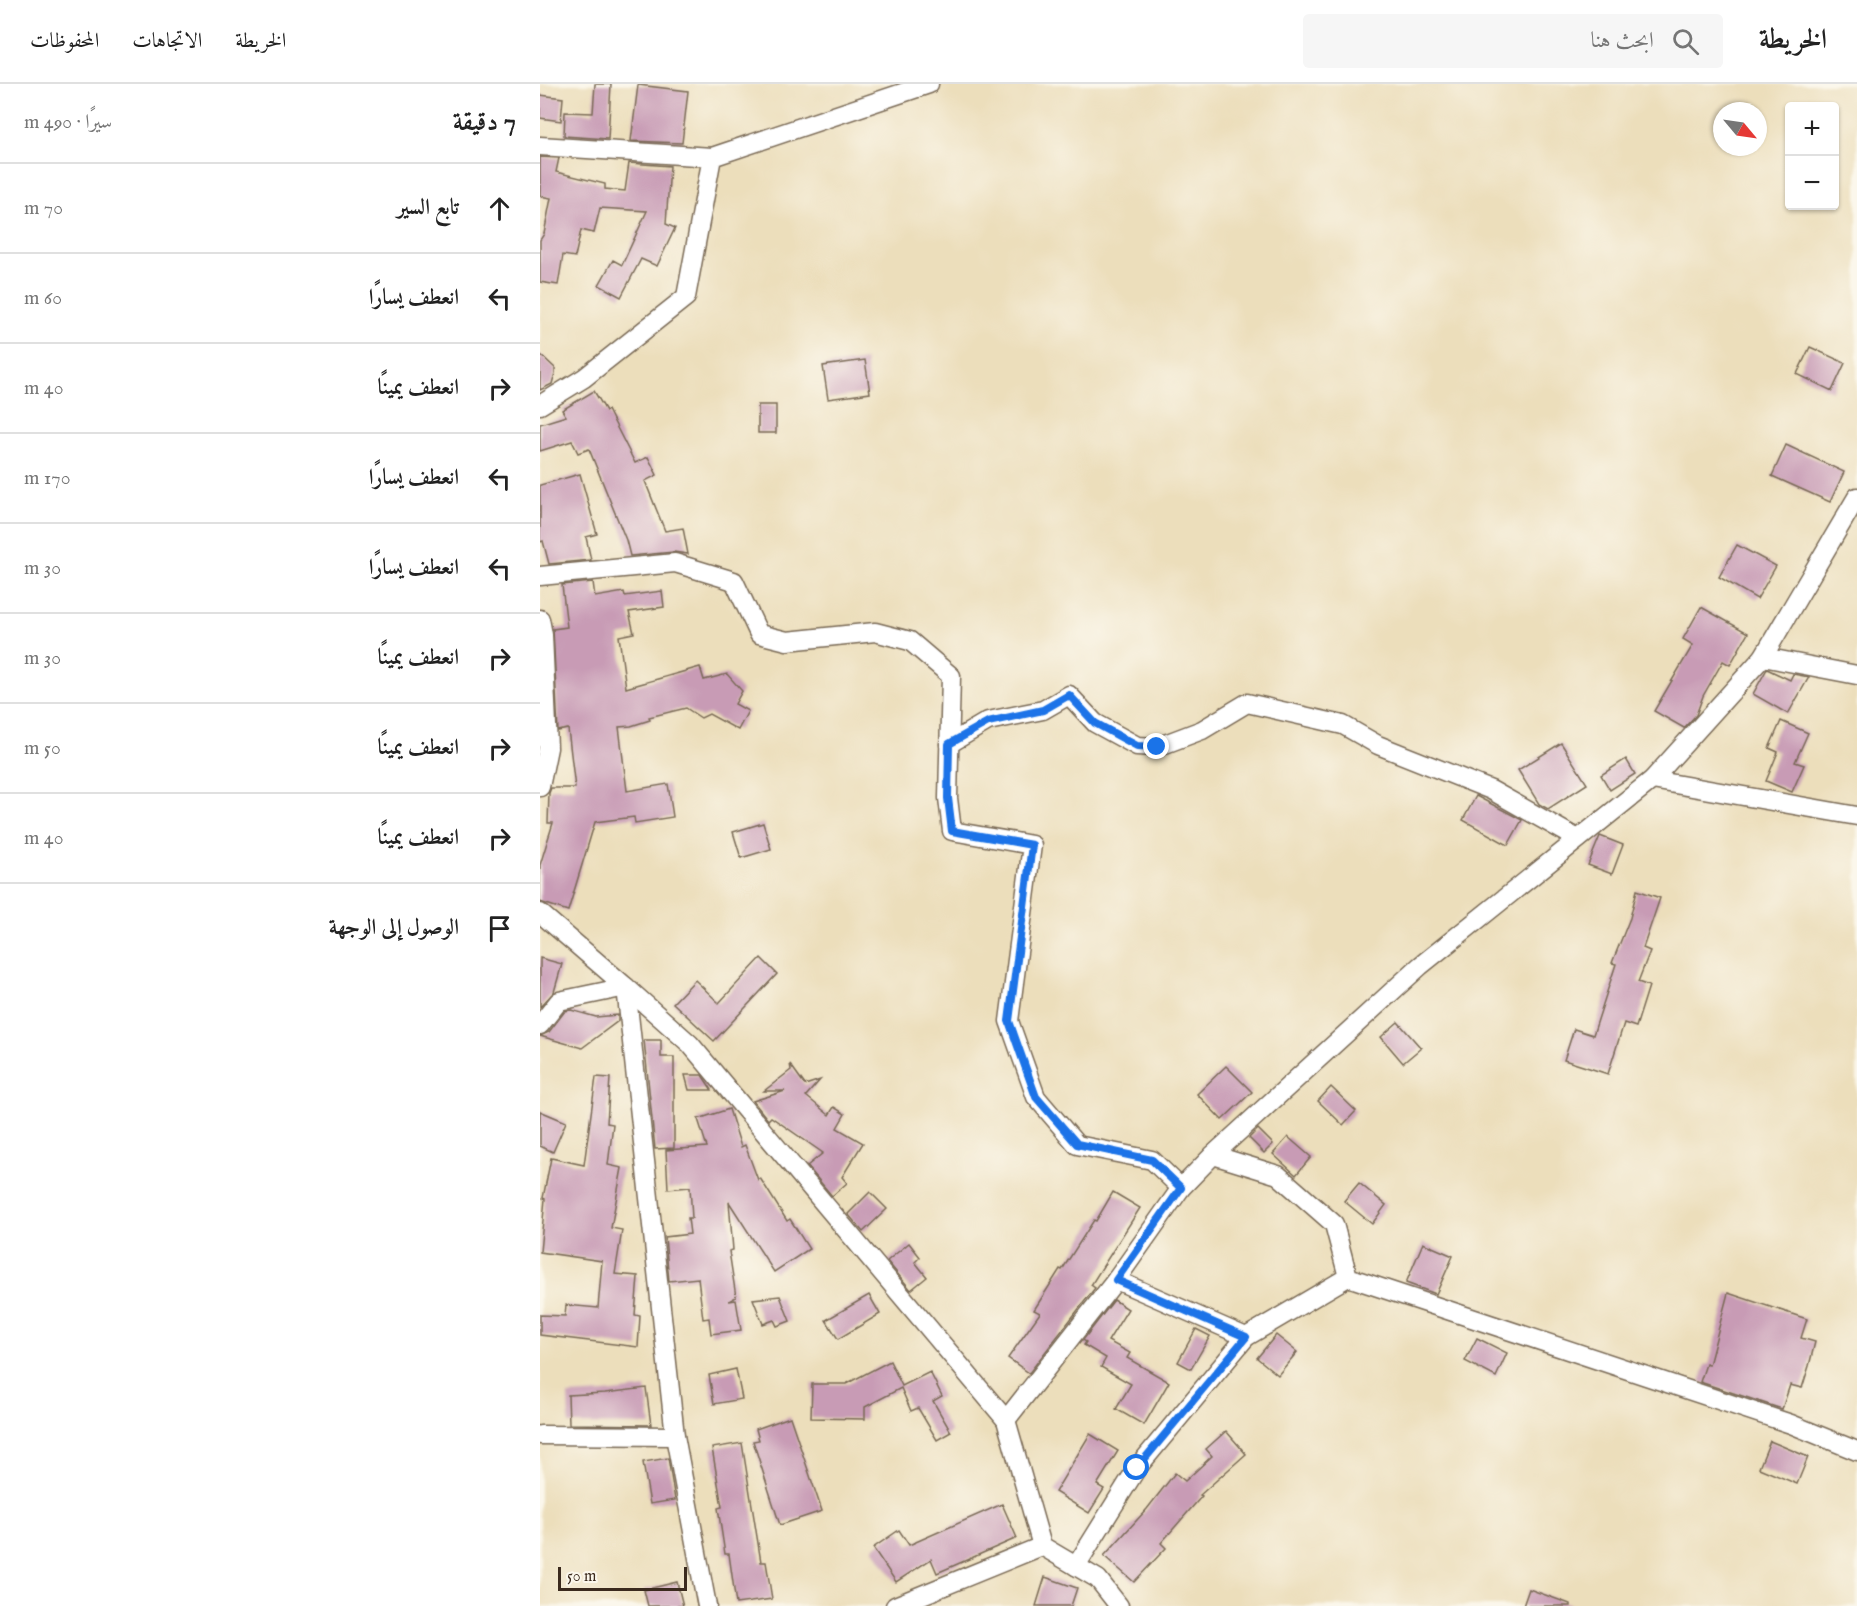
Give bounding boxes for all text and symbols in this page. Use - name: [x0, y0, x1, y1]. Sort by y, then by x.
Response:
- search box: [1303, 14, 1723, 68]
- text: الخريطة: [1759, 23, 1827, 58]
- icon: search: [1669, 25, 1702, 58]
- text: ابحث هنا: [1590, 27, 1654, 55]
- text: المحفوظات: [30, 28, 99, 55]
- text: الاتجاهات: [132, 28, 202, 55]
- text: الخريطة: [235, 28, 286, 55]
- north arrow: [1713, 102, 1767, 156]
- map controls: [1785, 102, 1839, 210]
- button: +: [1785, 102, 1839, 156]
- text: 7 دقيقة: [453, 106, 516, 139]
- text: سيرًا · 490 m: [24, 110, 112, 135]
- button: −: [1785, 156, 1839, 210]
- icon: ahead: [483, 192, 516, 225]
- text: تابع السير: [397, 194, 459, 222]
- text: 70 m: [24, 196, 63, 221]
- icon: left: [483, 282, 516, 315]
- text: انعطف يسارًا: [369, 284, 459, 312]
- text: 60 m: [24, 286, 62, 311]
- icon: right: [483, 372, 516, 405]
- text: انعطف يمينًا: [378, 374, 459, 402]
- text: 40 m: [24, 376, 63, 401]
- icon: left: [483, 462, 516, 495]
- text: انعطف يسارًا: [369, 464, 459, 492]
- text: 170 m: [24, 466, 70, 491]
- icon: left: [483, 552, 516, 585]
- text: انعطف يسارًا: [369, 554, 459, 582]
- text: 30 m: [24, 556, 61, 581]
- icon: right: [483, 642, 516, 675]
- text: انعطف يمينًا: [378, 644, 459, 672]
- text: 30 m: [24, 646, 61, 671]
- icon: right: [483, 732, 516, 765]
- route end: [1143, 733, 1169, 759]
- text: انعطف يمينًا: [378, 734, 459, 762]
- text: 50 m: [24, 736, 61, 761]
- icon: right: [483, 822, 516, 855]
- text: انعطف يمينًا: [378, 824, 459, 852]
- text: 40 m: [24, 826, 63, 851]
- icon: arrive: [483, 912, 516, 945]
- text: الوصول إلى الوجهة: [329, 914, 459, 942]
- route start: [1123, 1454, 1149, 1480]
- scale bar: [558, 1564, 687, 1592]
- text: 50 m: [567, 1567, 596, 1587]

